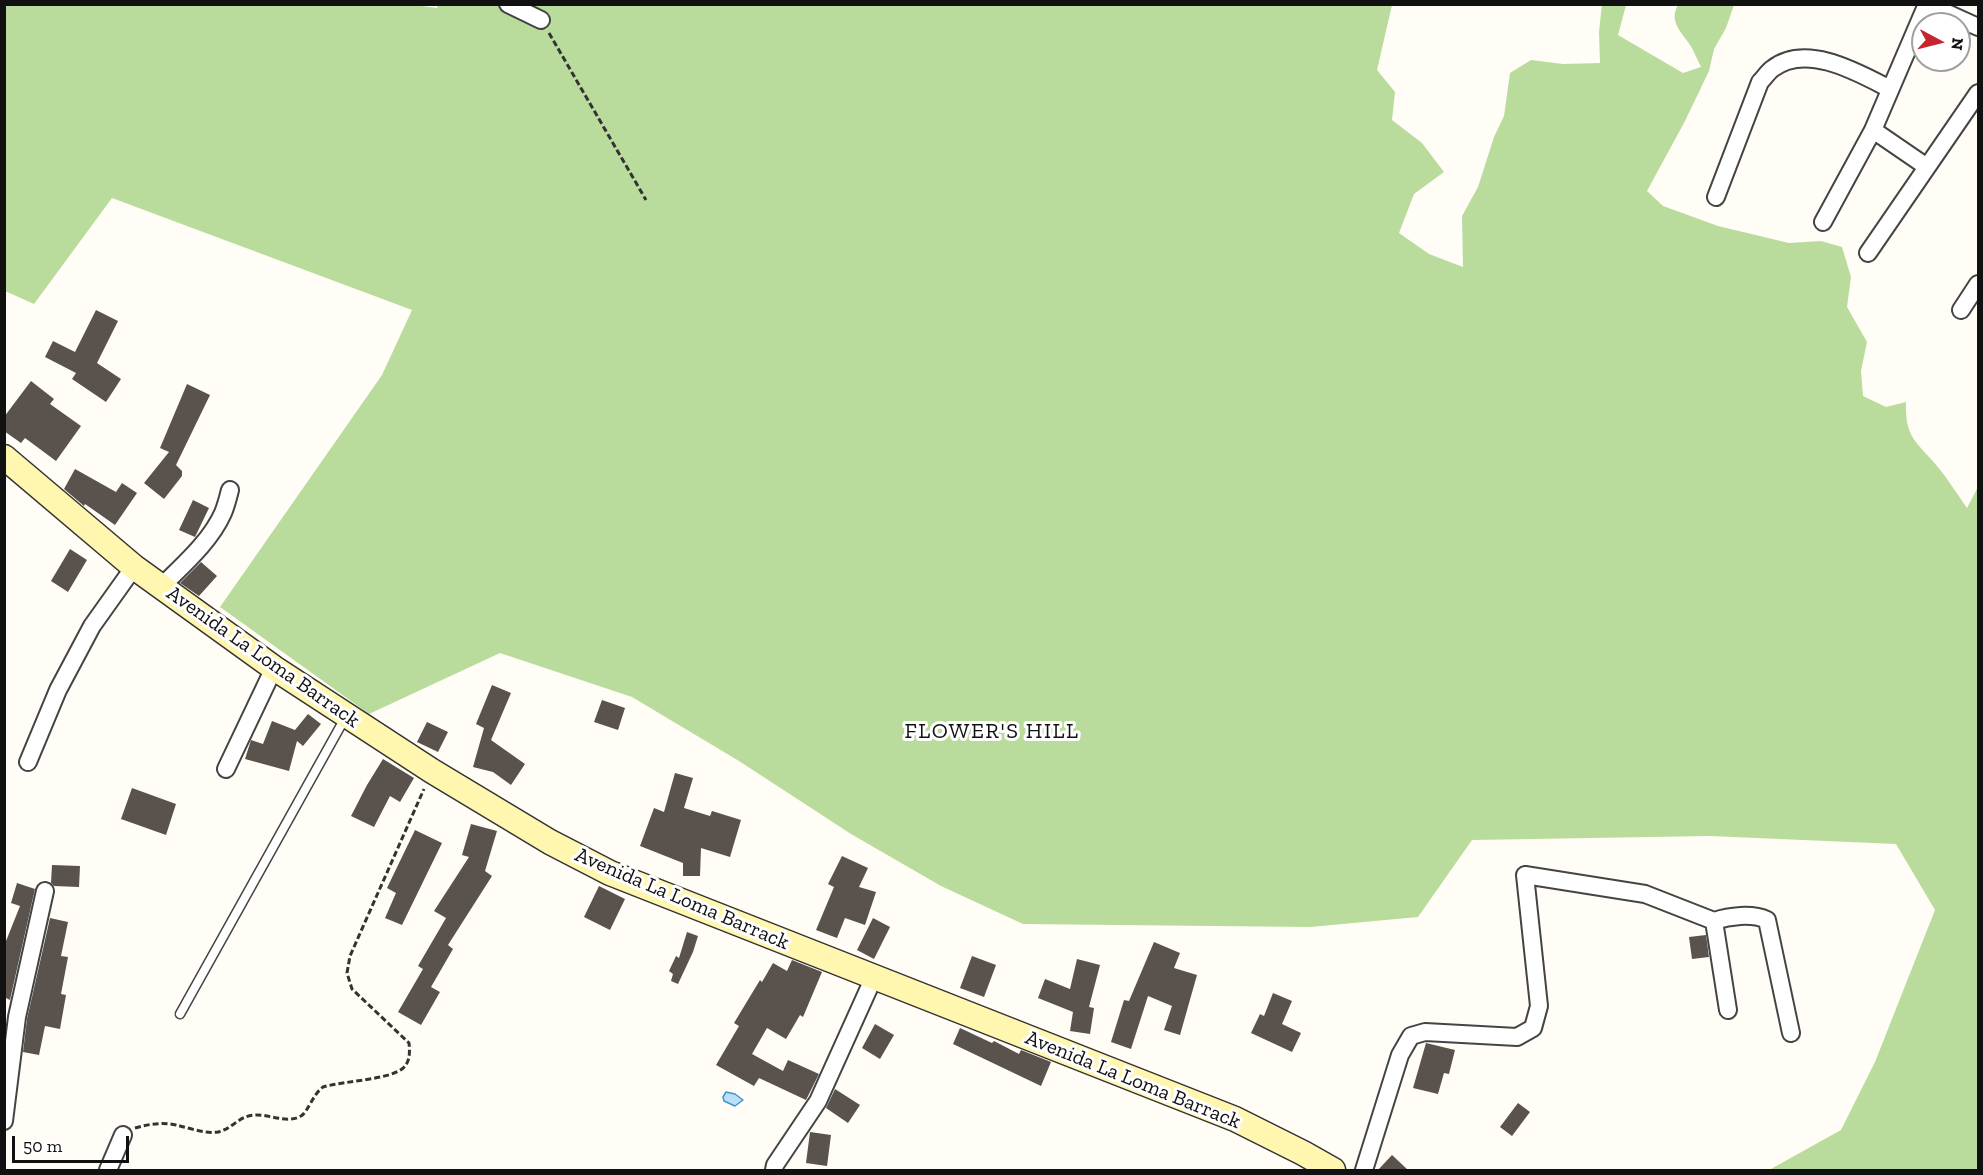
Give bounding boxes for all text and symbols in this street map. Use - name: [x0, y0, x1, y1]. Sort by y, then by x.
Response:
- north arrow: [1911, 12, 1971, 72]
- text: N: [1947, 37, 1968, 51]
- street label: Avenida La Loma Barrack: [162, 581, 364, 733]
- district label: FLOWER'S HILL: [904, 719, 1080, 745]
- street label: Avenida La Loma Barrack: [571, 842, 793, 956]
- street label: Avenida La Loma Barrack: [1022, 1025, 1244, 1135]
- scale bar: [15, 1124, 132, 1162]
- text: 50 m: [23, 1135, 62, 1157]

